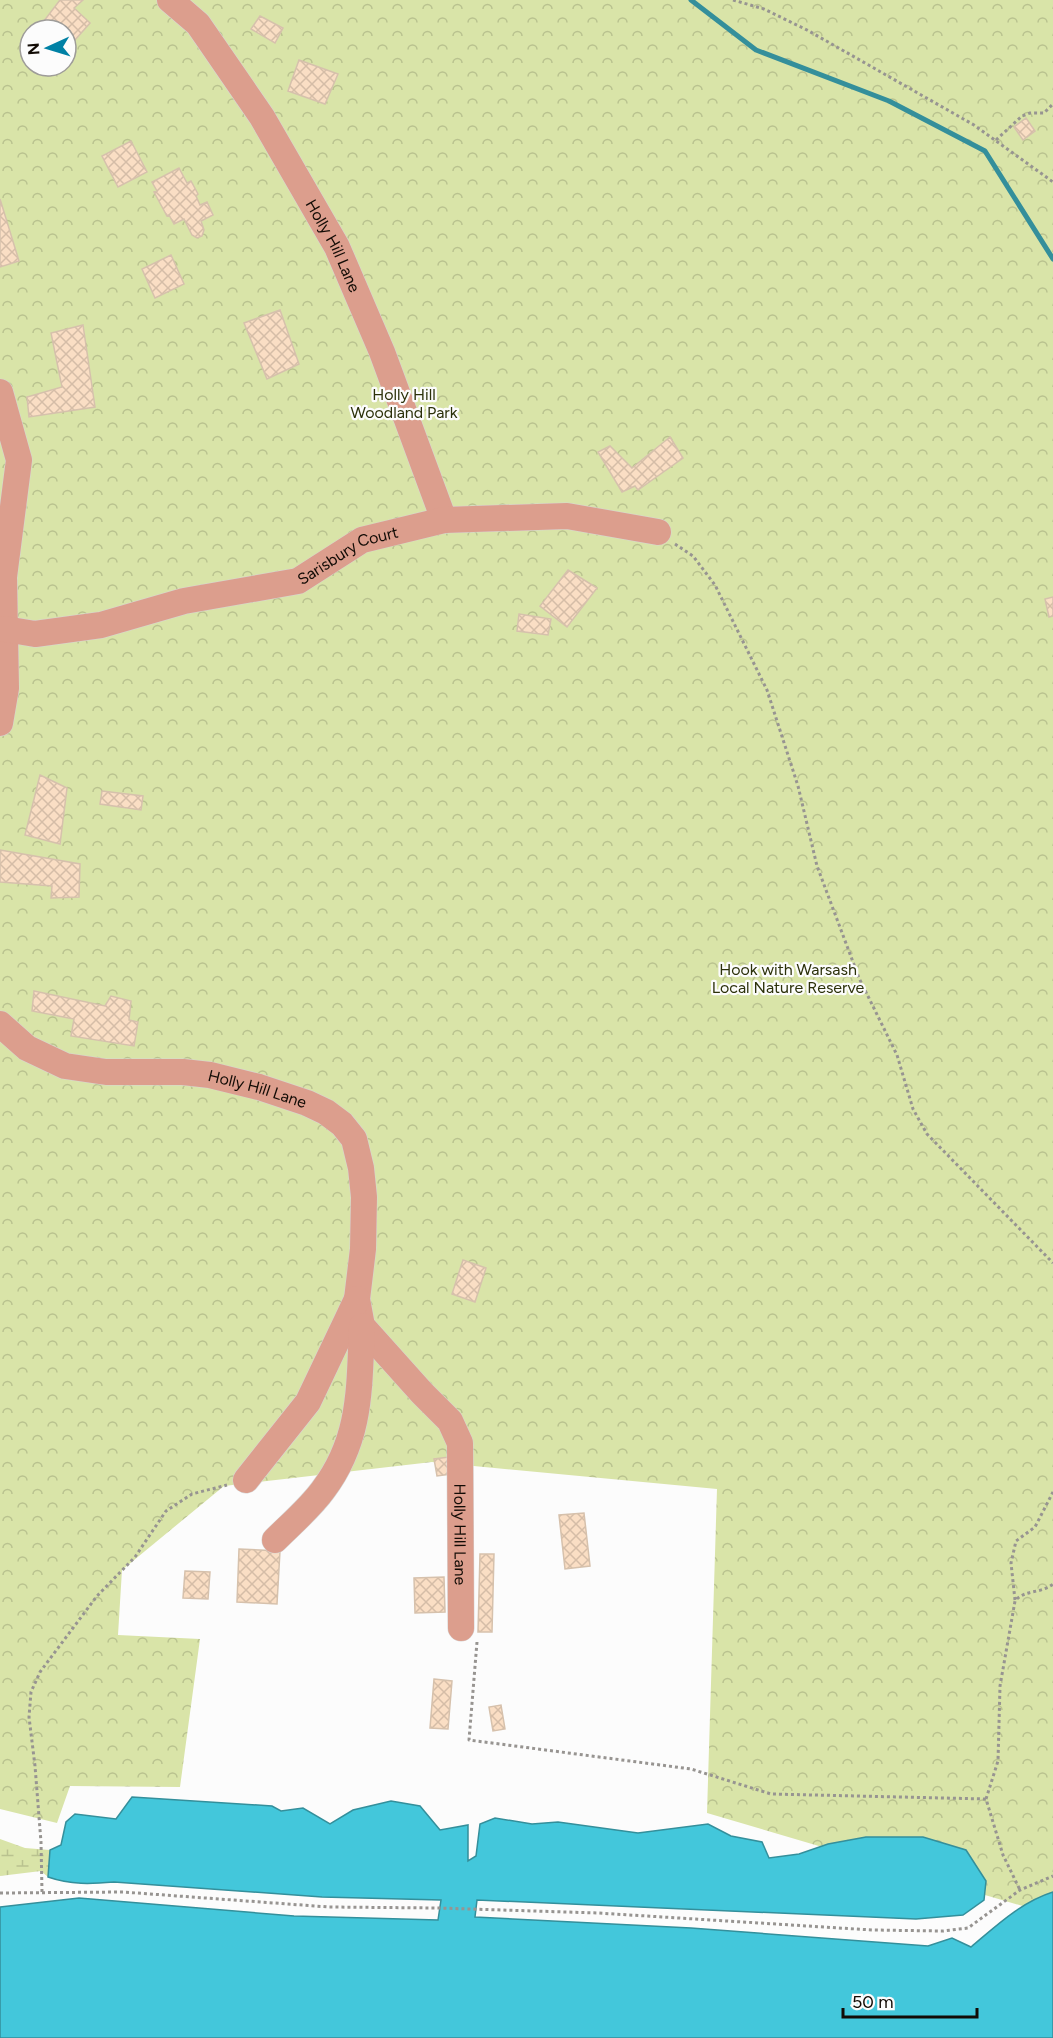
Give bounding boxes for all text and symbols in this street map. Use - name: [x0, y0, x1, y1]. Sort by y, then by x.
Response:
- north arrow: [18, 18, 78, 78]
- text: N: [24, 42, 43, 56]
- street label: Holly Hill Lane: [302, 196, 365, 295]
- park label: Holly Hill Woodland Park: [350, 385, 458, 422]
- street label: Sarisbury Court: [294, 522, 400, 589]
- park label: Hook with Warsash Local Nature Reserve: [712, 960, 865, 997]
- street label: Holly Hill Lane: [206, 1065, 309, 1112]
- street label: Holly Hill Lane: [451, 1484, 470, 1586]
- scale bar: [843, 1981, 976, 2019]
- text: 50 m: [852, 1991, 894, 2013]

